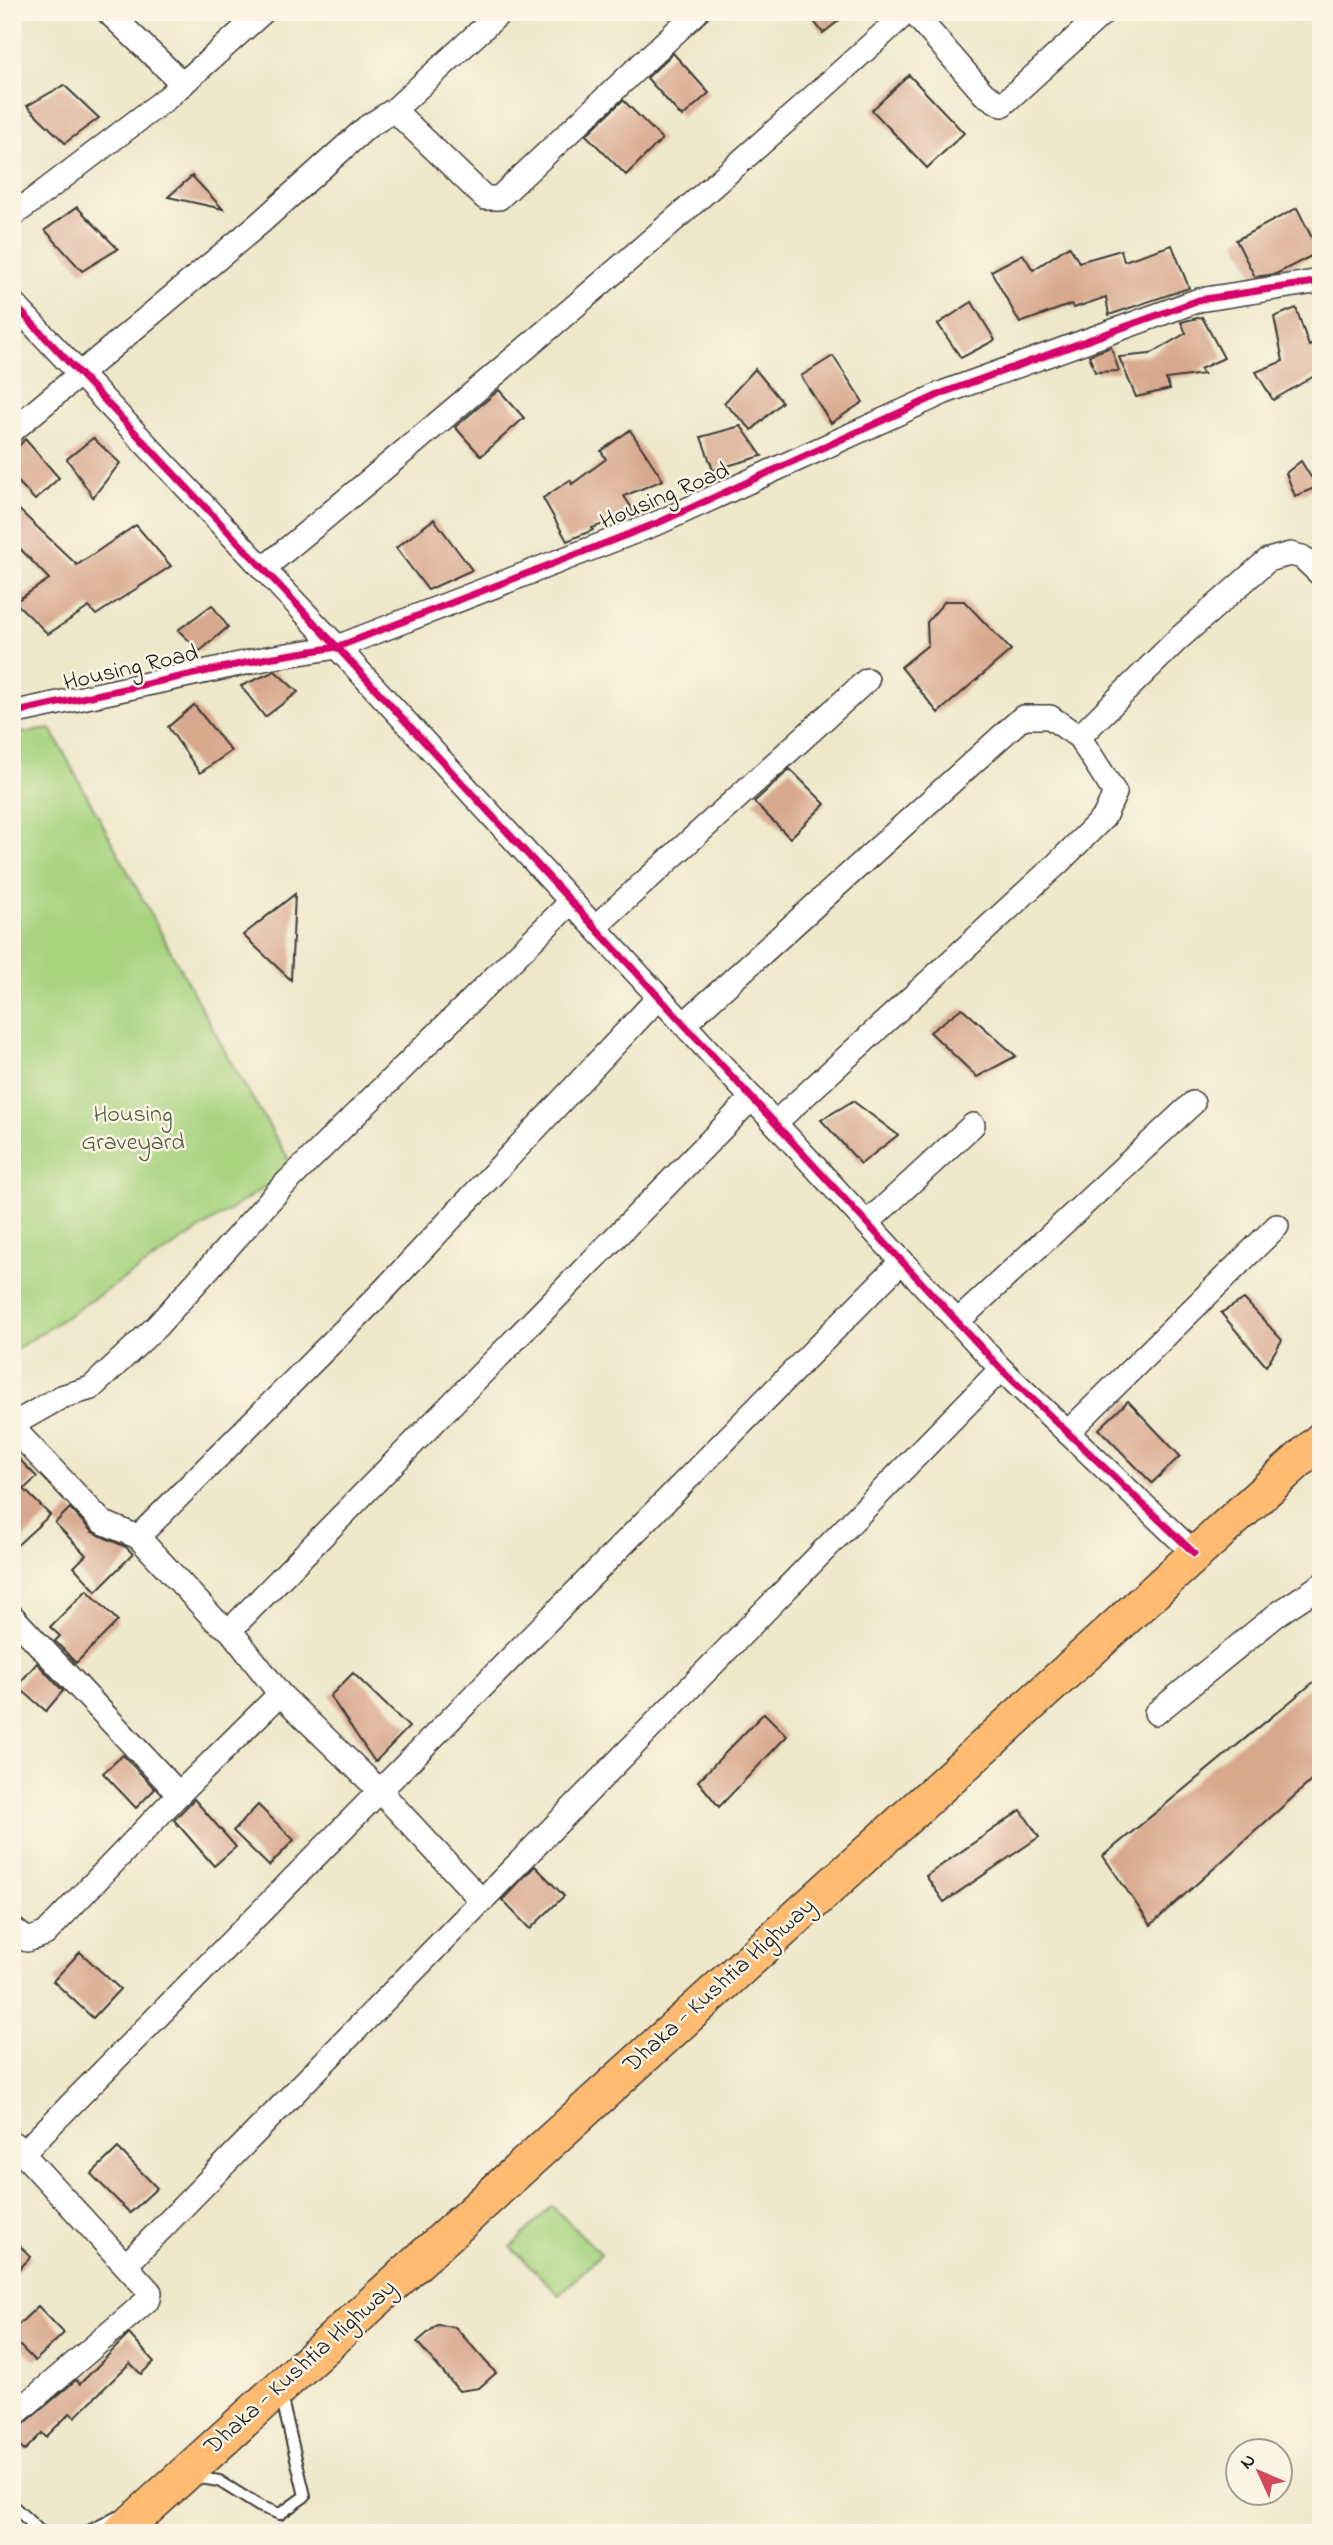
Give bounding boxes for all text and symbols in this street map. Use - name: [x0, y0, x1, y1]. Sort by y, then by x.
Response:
- street label: Housing Road: [595, 454, 736, 540]
- street label: Housing Road: [60, 636, 202, 702]
- park label: Housing Graveyard: [81, 1098, 185, 1162]
- street label: Dhaka - Kushtia Highway: [615, 1890, 825, 2083]
- street label: Dhaka - Kushtia Highway: [196, 2272, 406, 2465]
- north arrow: [1224, 2436, 1294, 2506]
- text: N: [1234, 2448, 1263, 2476]

